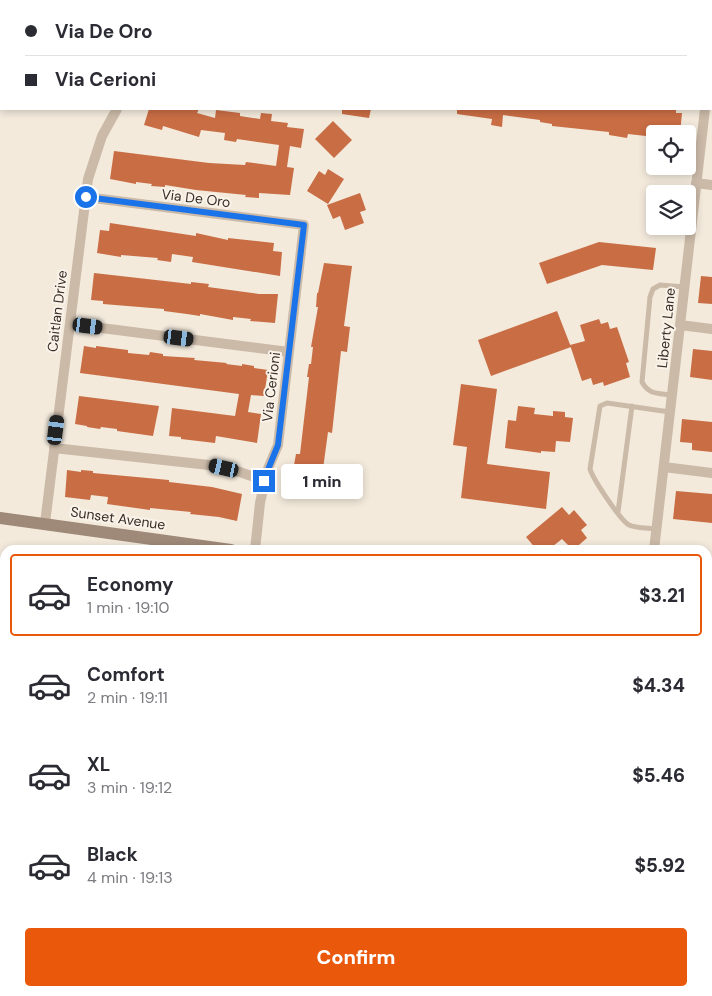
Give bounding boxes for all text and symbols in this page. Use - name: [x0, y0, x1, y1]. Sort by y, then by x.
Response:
- text: Via De Oro: [55, 19, 153, 44]
- text: Via Cerioni: [55, 67, 156, 92]
- map controls: [646, 125, 696, 235]
- button: locate: [646, 125, 696, 175]
- street label: Via De Oro: [160, 185, 232, 211]
- button: layers: [646, 185, 696, 235]
- route start: [75, 186, 97, 208]
- street label: Caitlan Drive: [43, 269, 71, 353]
- street label: Liberty Lane: [653, 287, 679, 369]
- car: [72, 317, 103, 335]
- car: [163, 329, 194, 347]
- street label: Via Cerioni: [258, 351, 284, 423]
- car: [46, 414, 65, 446]
- car: [207, 457, 240, 479]
- callout: 1 min: [282, 464, 364, 498]
- route end: [253, 470, 275, 492]
- text: 1 min: [302, 471, 342, 492]
- street label: Sunset Avenue: [69, 502, 167, 534]
- text: Economy: [87, 572, 174, 597]
- icon: car: [27, 573, 72, 618]
- text: $3.21: [639, 583, 685, 608]
- text: 1 min · 19:10: [87, 597, 169, 618]
- text: Comfort: [87, 662, 165, 687]
- icon: car: [27, 663, 72, 708]
- text: $4.34: [632, 673, 685, 698]
- text: 2 min · 19:11: [87, 687, 168, 708]
- text: XL: [87, 752, 110, 777]
- icon: car: [27, 753, 72, 798]
- text: $5.46: [632, 763, 685, 788]
- text: 3 min · 19:12: [87, 777, 172, 798]
- text: Black: [87, 842, 138, 867]
- icon: car: [27, 843, 72, 888]
- text: $5.92: [634, 853, 685, 878]
- text: 4 min · 19:13: [87, 867, 173, 888]
- button: Confirm: [25, 928, 687, 986]

